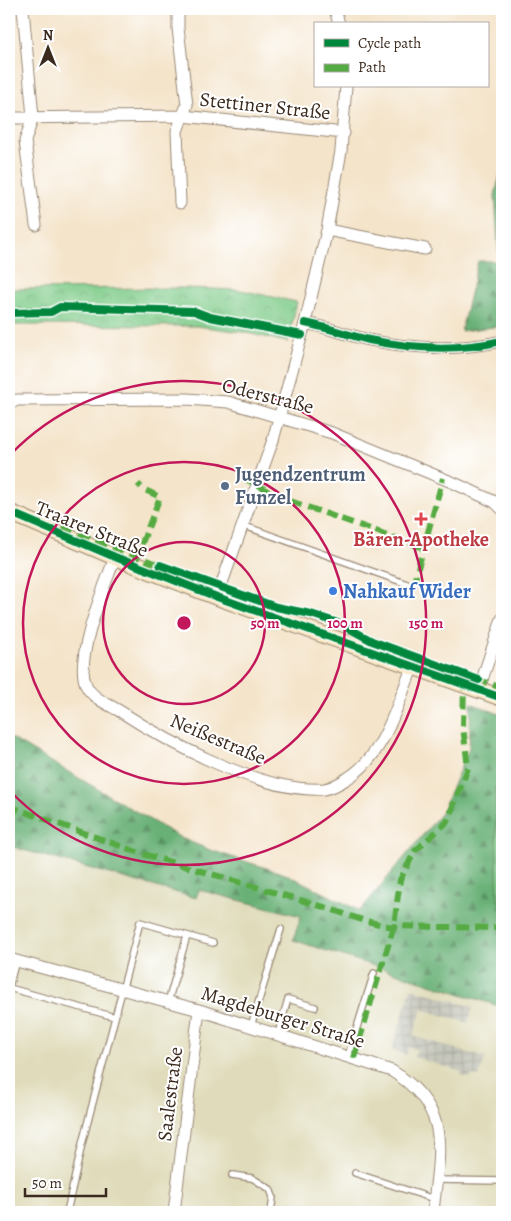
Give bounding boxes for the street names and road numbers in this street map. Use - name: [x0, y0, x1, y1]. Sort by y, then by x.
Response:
- street label: Stettiner Straße: [198, 86, 332, 126]
- street label: Oderstraße: [219, 372, 317, 420]
- street label: Traarer Straße: [32, 494, 152, 564]
- street label: Neißestraße: [166, 707, 270, 771]
- street label: Magdeburger Straße: [198, 979, 368, 1055]
- street label: Saalestraße: [151, 1045, 189, 1143]

